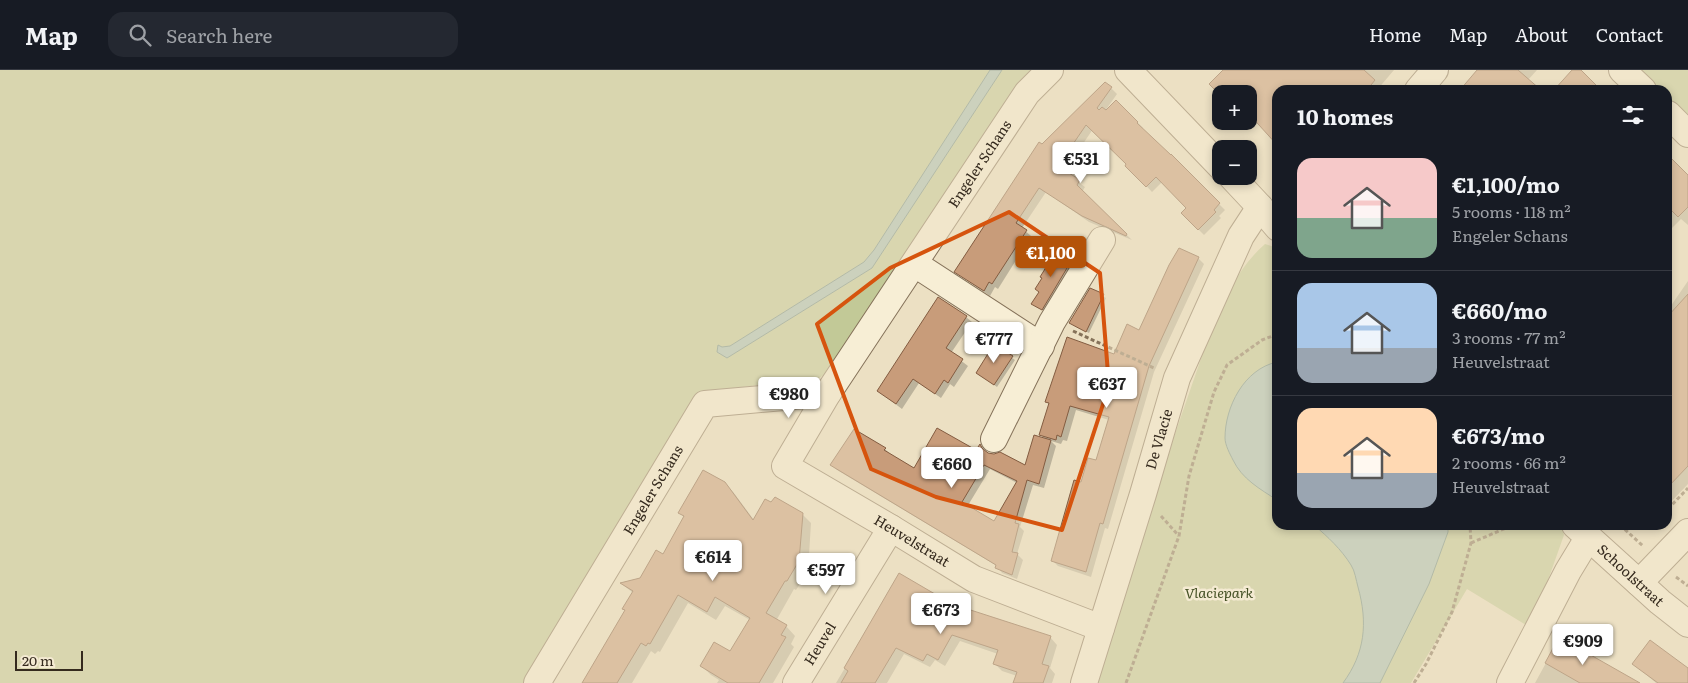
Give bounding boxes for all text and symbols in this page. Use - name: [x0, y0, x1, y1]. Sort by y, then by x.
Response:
- search box: [108, 12, 458, 57]
- text: Map: [25, 17, 78, 52]
- icon: search: [126, 21, 154, 49]
- text: Search here: [166, 21, 272, 49]
- text: Home: [1369, 21, 1421, 48]
- text: Map: [1449, 21, 1487, 48]
- text: About: [1515, 21, 1568, 48]
- text: Contact: [1596, 21, 1663, 48]
- map controls: [1212, 85, 1257, 185]
- button: +: [1212, 85, 1257, 130]
- text: 10 homes: [1297, 100, 1393, 131]
- icon: filters: [1619, 101, 1647, 129]
- street label: Engeler Schans: [943, 116, 1015, 211]
- button: −: [1212, 140, 1257, 185]
- pin: €531: [1051, 142, 1111, 184]
- text: €531: [1063, 146, 1099, 170]
- text: €1,100/mo: [1452, 168, 1560, 199]
- icon: home: [1337, 178, 1397, 238]
- text: 5 rooms · 118 m²: [1452, 199, 1571, 223]
- text: Engeler Schans: [1452, 223, 1568, 247]
- pin: €1,100: [1010, 236, 1092, 278]
- text: €1,100: [1026, 240, 1076, 264]
- text: €660/mo: [1452, 294, 1547, 325]
- icon: home: [1337, 303, 1397, 363]
- pin: €777: [964, 322, 1024, 364]
- text: 3 rooms · 77 m²: [1452, 325, 1566, 349]
- text: €777: [975, 326, 1013, 350]
- text: Heuvelstraat: [1452, 349, 1550, 373]
- pin: €637: [1077, 366, 1137, 409]
- text: €637: [1088, 371, 1126, 395]
- pin: €980: [759, 376, 819, 419]
- text: €980: [769, 381, 809, 405]
- street label: De Vlacie: [1140, 406, 1176, 472]
- text: €673/mo: [1452, 419, 1545, 450]
- icon: home: [1337, 428, 1397, 488]
- street label: Engeler Schans: [617, 441, 687, 538]
- pin: €660: [922, 446, 982, 489]
- text: 2 rooms · 66 m²: [1452, 450, 1566, 474]
- text: €660: [932, 451, 972, 475]
- text: Heuvelstraat: [1452, 474, 1550, 498]
- street label: Heuvelstraat: [871, 509, 954, 571]
- street label: Schoolstraat: [1593, 539, 1669, 610]
- pin: €614: [683, 540, 743, 582]
- text: €614: [695, 544, 731, 568]
- pin: €597: [796, 552, 856, 595]
- text: €597: [807, 557, 845, 581]
- park label: Vlaciepark: [1185, 582, 1254, 602]
- pin: €673: [911, 592, 971, 635]
- text: €673: [922, 597, 960, 621]
- street label: Heuvel: [798, 618, 840, 669]
- pin: €909: [1553, 624, 1613, 666]
- text: €909: [1563, 628, 1603, 652]
- scale bar: [15, 648, 82, 671]
- text: 20 m: [22, 650, 54, 670]

